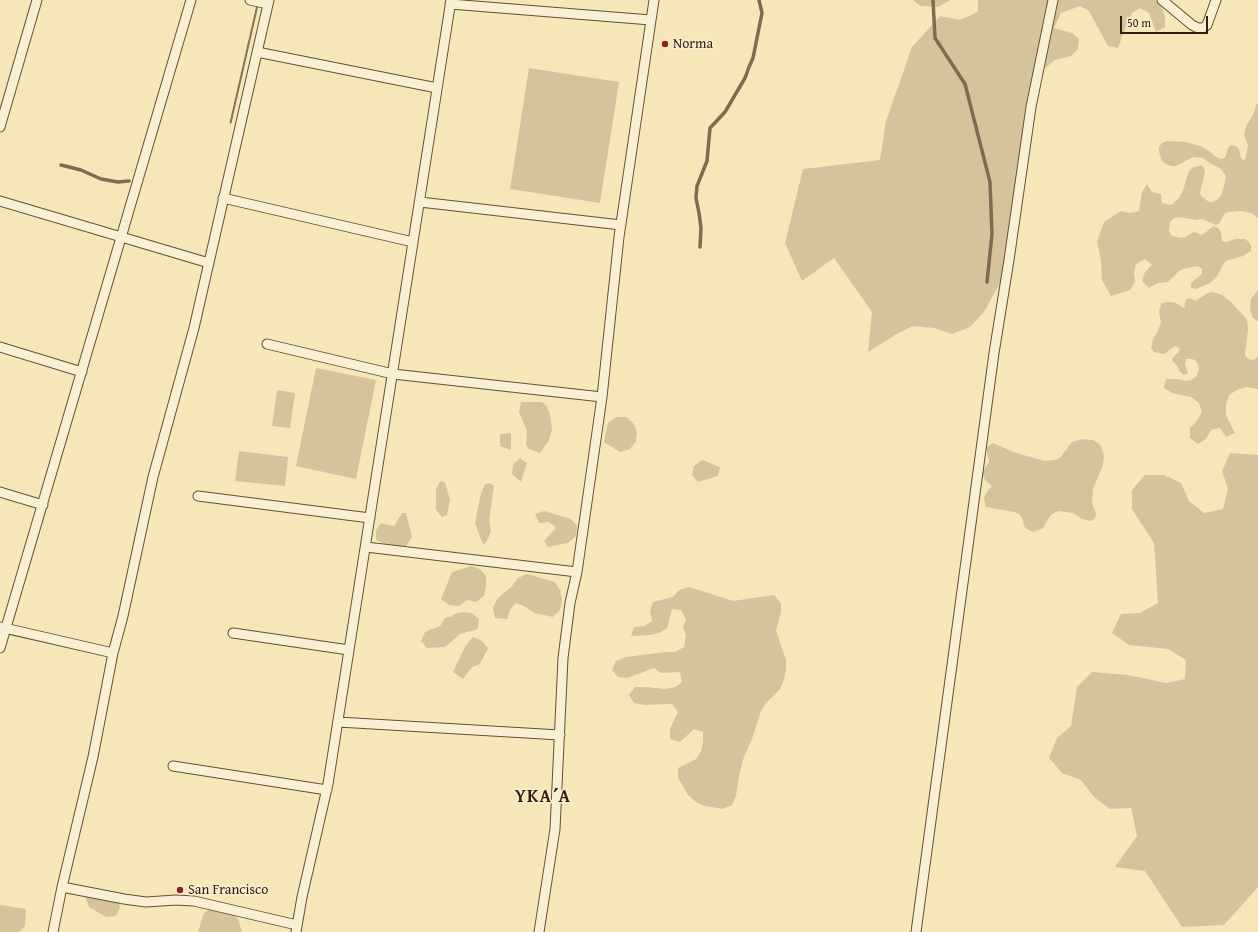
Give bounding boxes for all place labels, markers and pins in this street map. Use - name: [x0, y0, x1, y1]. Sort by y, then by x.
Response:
- place label: Norma: [673, 36, 713, 52]
- marker: Norma: [660, 39, 670, 49]
- place label: San Francisco: [188, 882, 268, 898]
- marker: San Francisco: [175, 885, 185, 895]

